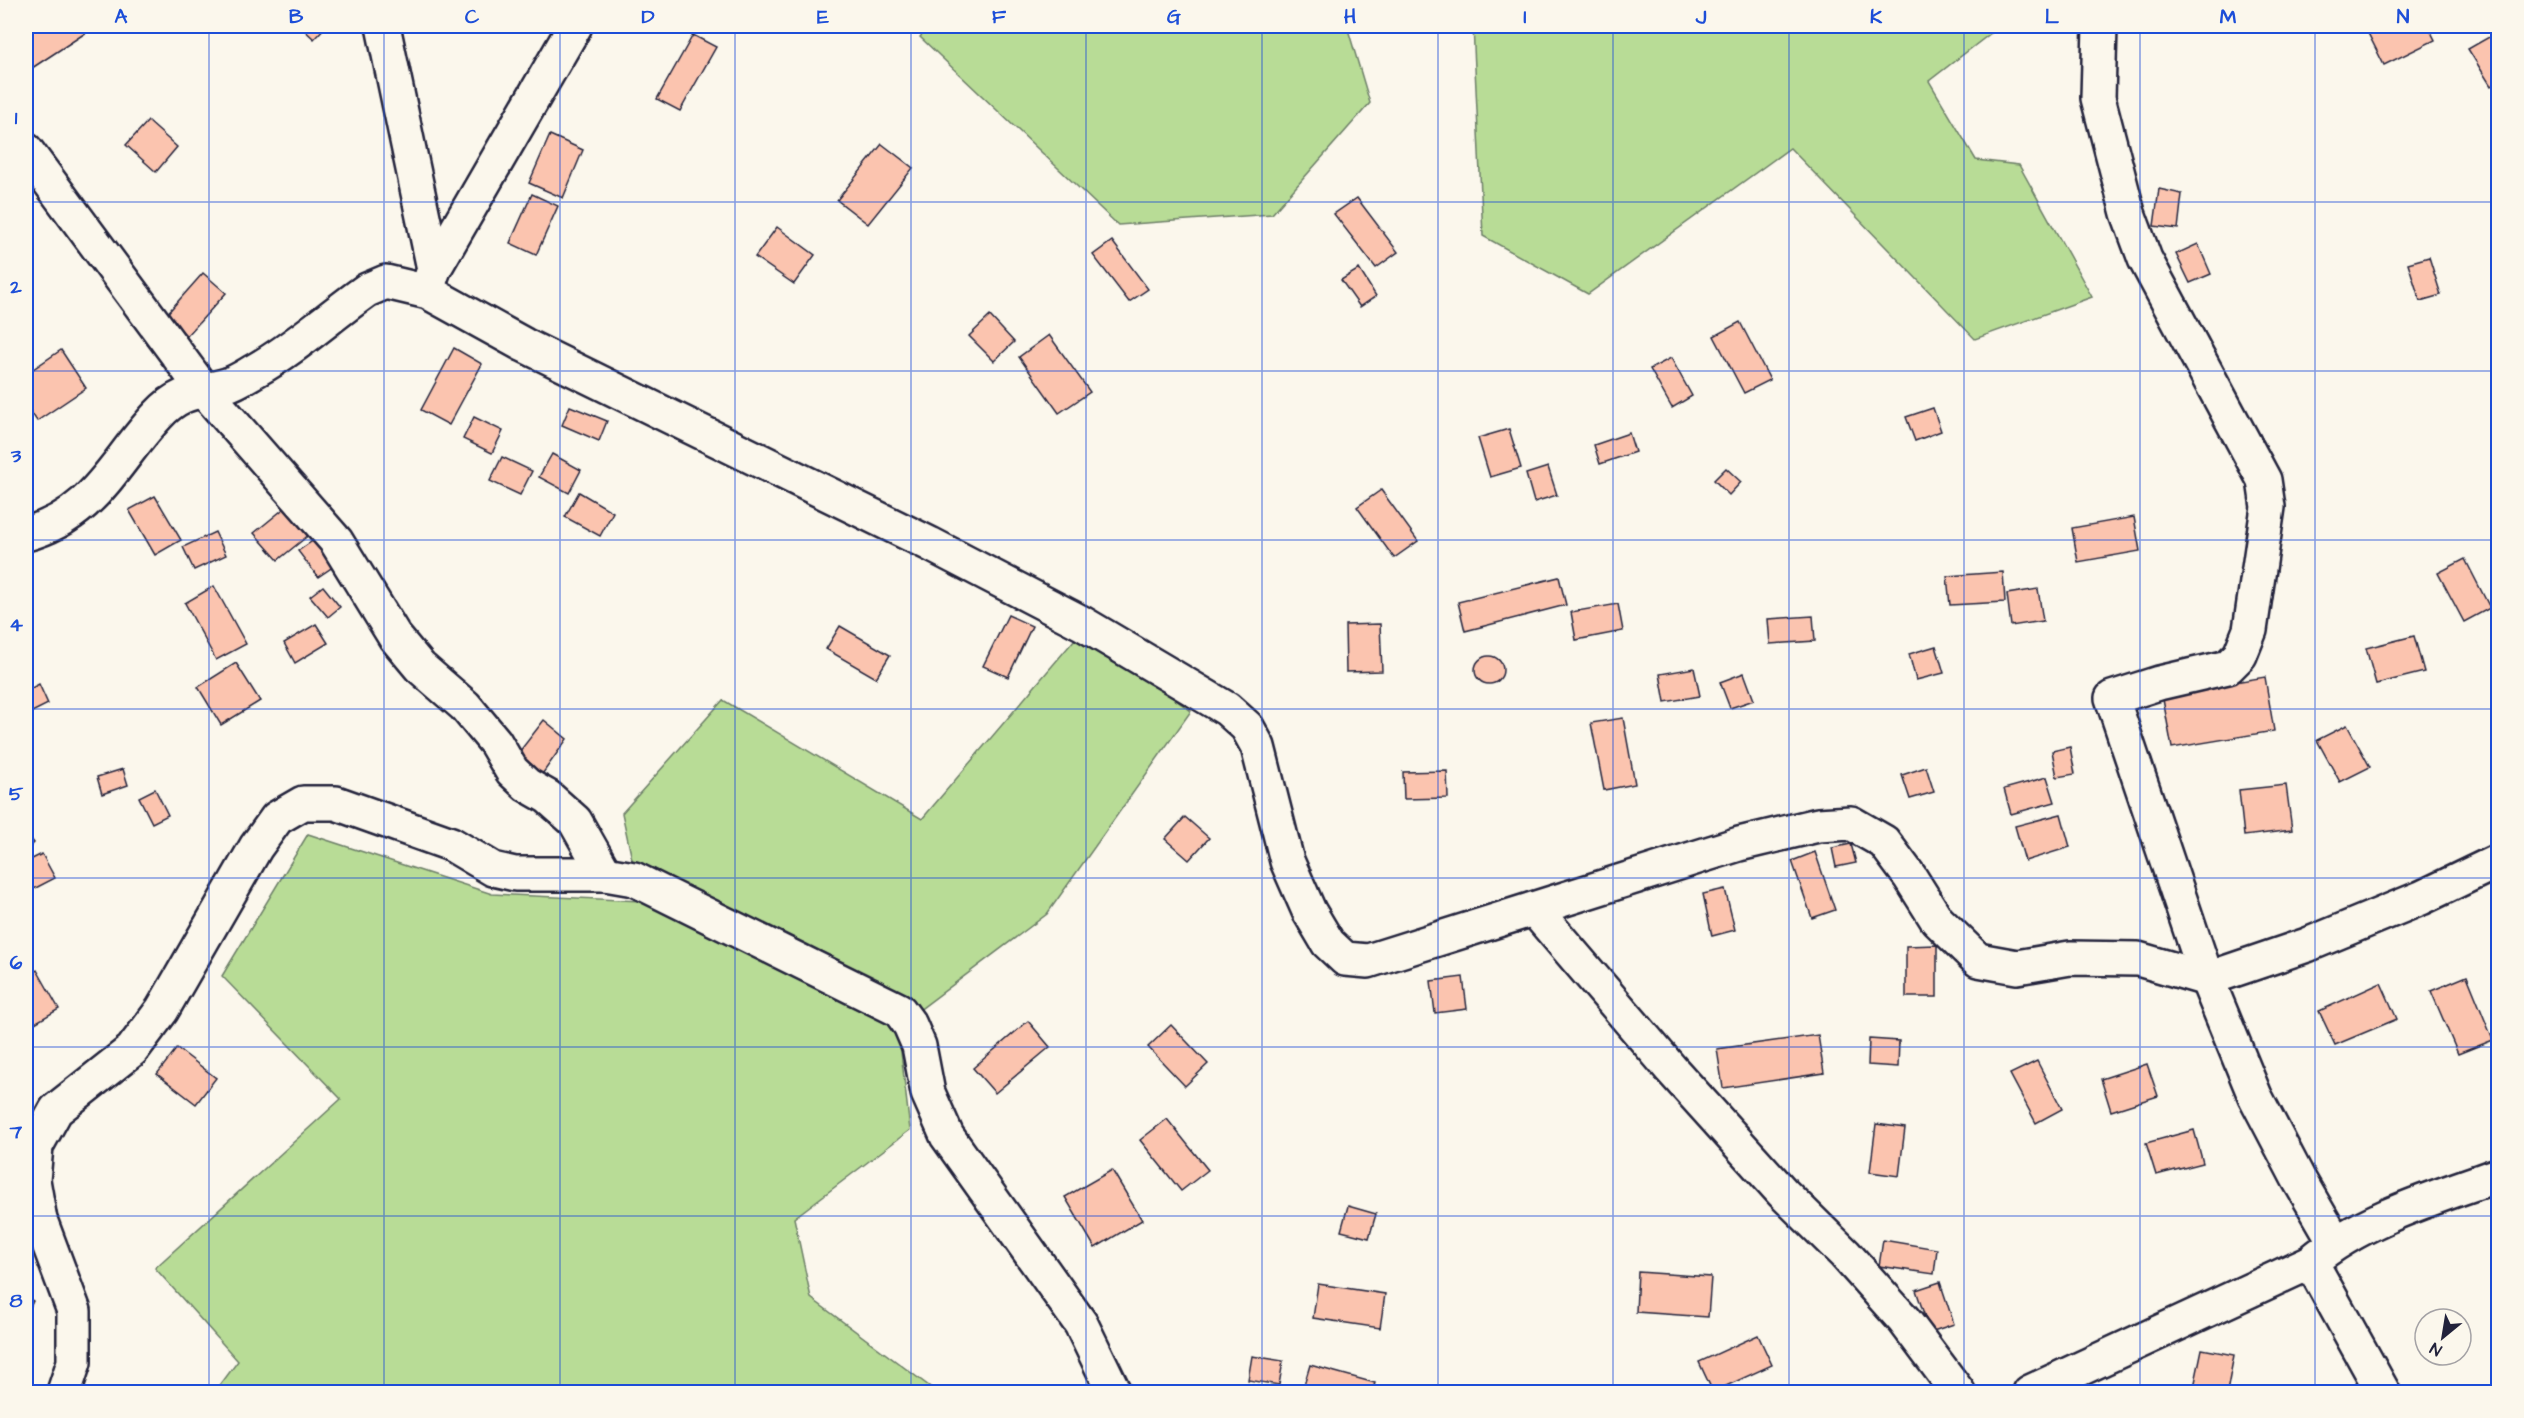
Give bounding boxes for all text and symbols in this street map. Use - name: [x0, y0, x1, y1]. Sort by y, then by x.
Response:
- text: A: [115, 3, 128, 31]
- text: B: [289, 3, 304, 31]
- text: C: [465, 3, 480, 31]
- text: D: [642, 3, 655, 31]
- text: E: [817, 3, 829, 31]
- text: F: [992, 3, 1007, 31]
- text: G: [1167, 3, 1181, 31]
- text: H: [1344, 3, 1356, 31]
- text: I: [1523, 3, 1527, 31]
- text: J: [1695, 3, 1707, 31]
- text: K: [1870, 3, 1883, 31]
- text: L: [2045, 3, 2059, 31]
- text: M: [2220, 3, 2237, 31]
- text: N: [2397, 3, 2410, 31]
- text: 1: [15, 104, 18, 132]
- text: 2: [9, 273, 22, 301]
- text: 3: [10, 442, 22, 470]
- text: 4: [9, 611, 23, 639]
- text: 5: [9, 780, 24, 808]
- text: 6: [10, 949, 23, 977]
- text: 7: [9, 1118, 23, 1146]
- text: 8: [10, 1287, 23, 1315]
- north arrow: [2413, 1307, 2473, 1367]
- text: N: [2426, 1337, 2446, 1361]

